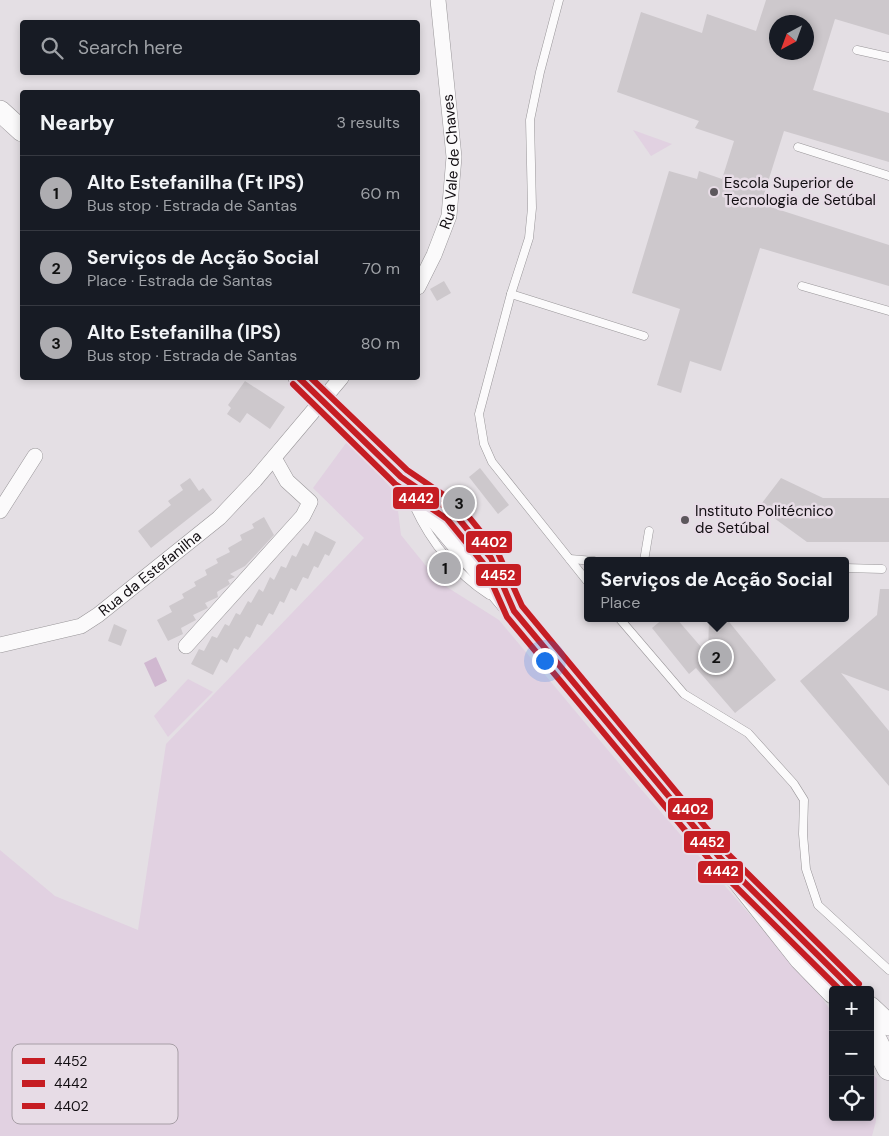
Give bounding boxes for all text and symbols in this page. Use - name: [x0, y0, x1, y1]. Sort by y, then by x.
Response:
- north arrow: [769, 15, 814, 60]
- search box: [20, 20, 420, 75]
- icon: search: [38, 34, 66, 62]
- text: Search here: [78, 35, 183, 60]
- street label: Rua Vale de Chaves: [435, 93, 464, 232]
- text: Nearby: [40, 109, 114, 137]
- text: 3 results: [337, 112, 400, 133]
- text: Alto Estefanilha (Ft IPS): [87, 170, 304, 195]
- place label: Escola Superior de Tecnologia de Setúbal: [724, 173, 876, 210]
- text: 1: [53, 183, 59, 204]
- text: 60 m: [360, 183, 400, 204]
- marker: Escola Superior de Tecnologia de Setúbal: [708, 186, 720, 198]
- text: Bus stop · Estrada de Santas: [87, 195, 297, 216]
- text: Serviços de Acção Social: [87, 245, 319, 270]
- text: 2: [51, 258, 61, 279]
- text: 70 m: [362, 258, 400, 279]
- text: Place · Estrada de Santas: [87, 270, 273, 291]
- text: Alto Estefanilha (IPS): [87, 320, 281, 345]
- text: 3: [51, 333, 61, 354]
- text: 80 m: [361, 333, 400, 354]
- text: Bus stop · Estrada de Santas: [87, 345, 297, 366]
- pin: 3: [443, 484, 475, 522]
- line badge: 4442: [392, 486, 440, 510]
- text: 4442: [398, 489, 434, 507]
- place label: Instituto Politécnico de Setúbal: [695, 501, 833, 538]
- marker: Instituto Politécnico de Setúbal: [679, 514, 691, 526]
- street label: Rua da Estefanilha: [94, 526, 206, 621]
- line badge: 4402: [465, 530, 513, 554]
- text: 4402: [471, 533, 507, 551]
- pin: 1: [429, 549, 461, 587]
- popup: [584, 557, 849, 622]
- line badge: 4452: [475, 563, 522, 587]
- text: 4452: [481, 566, 515, 584]
- text: Serviços de Acção Social: [601, 567, 832, 592]
- text: Place: [601, 592, 640, 613]
- pin: 2: [700, 638, 732, 676]
- your location: [532, 648, 558, 674]
- line badge: 4402: [667, 797, 714, 821]
- text: 4402: [672, 800, 708, 818]
- line badge: 4452: [683, 830, 731, 854]
- text: 4452: [690, 833, 724, 851]
- line badge: 4442: [697, 860, 744, 884]
- text: 4442: [703, 862, 739, 880]
- map controls: [829, 986, 874, 1121]
- button: +: [829, 986, 874, 1031]
- button: −: [829, 1031, 874, 1076]
- legend: [12, 1044, 178, 1124]
- text: 4452: [54, 1052, 87, 1070]
- text: 4442: [54, 1074, 88, 1092]
- button: locate: [829, 1076, 874, 1121]
- text: 4402: [54, 1097, 89, 1115]

